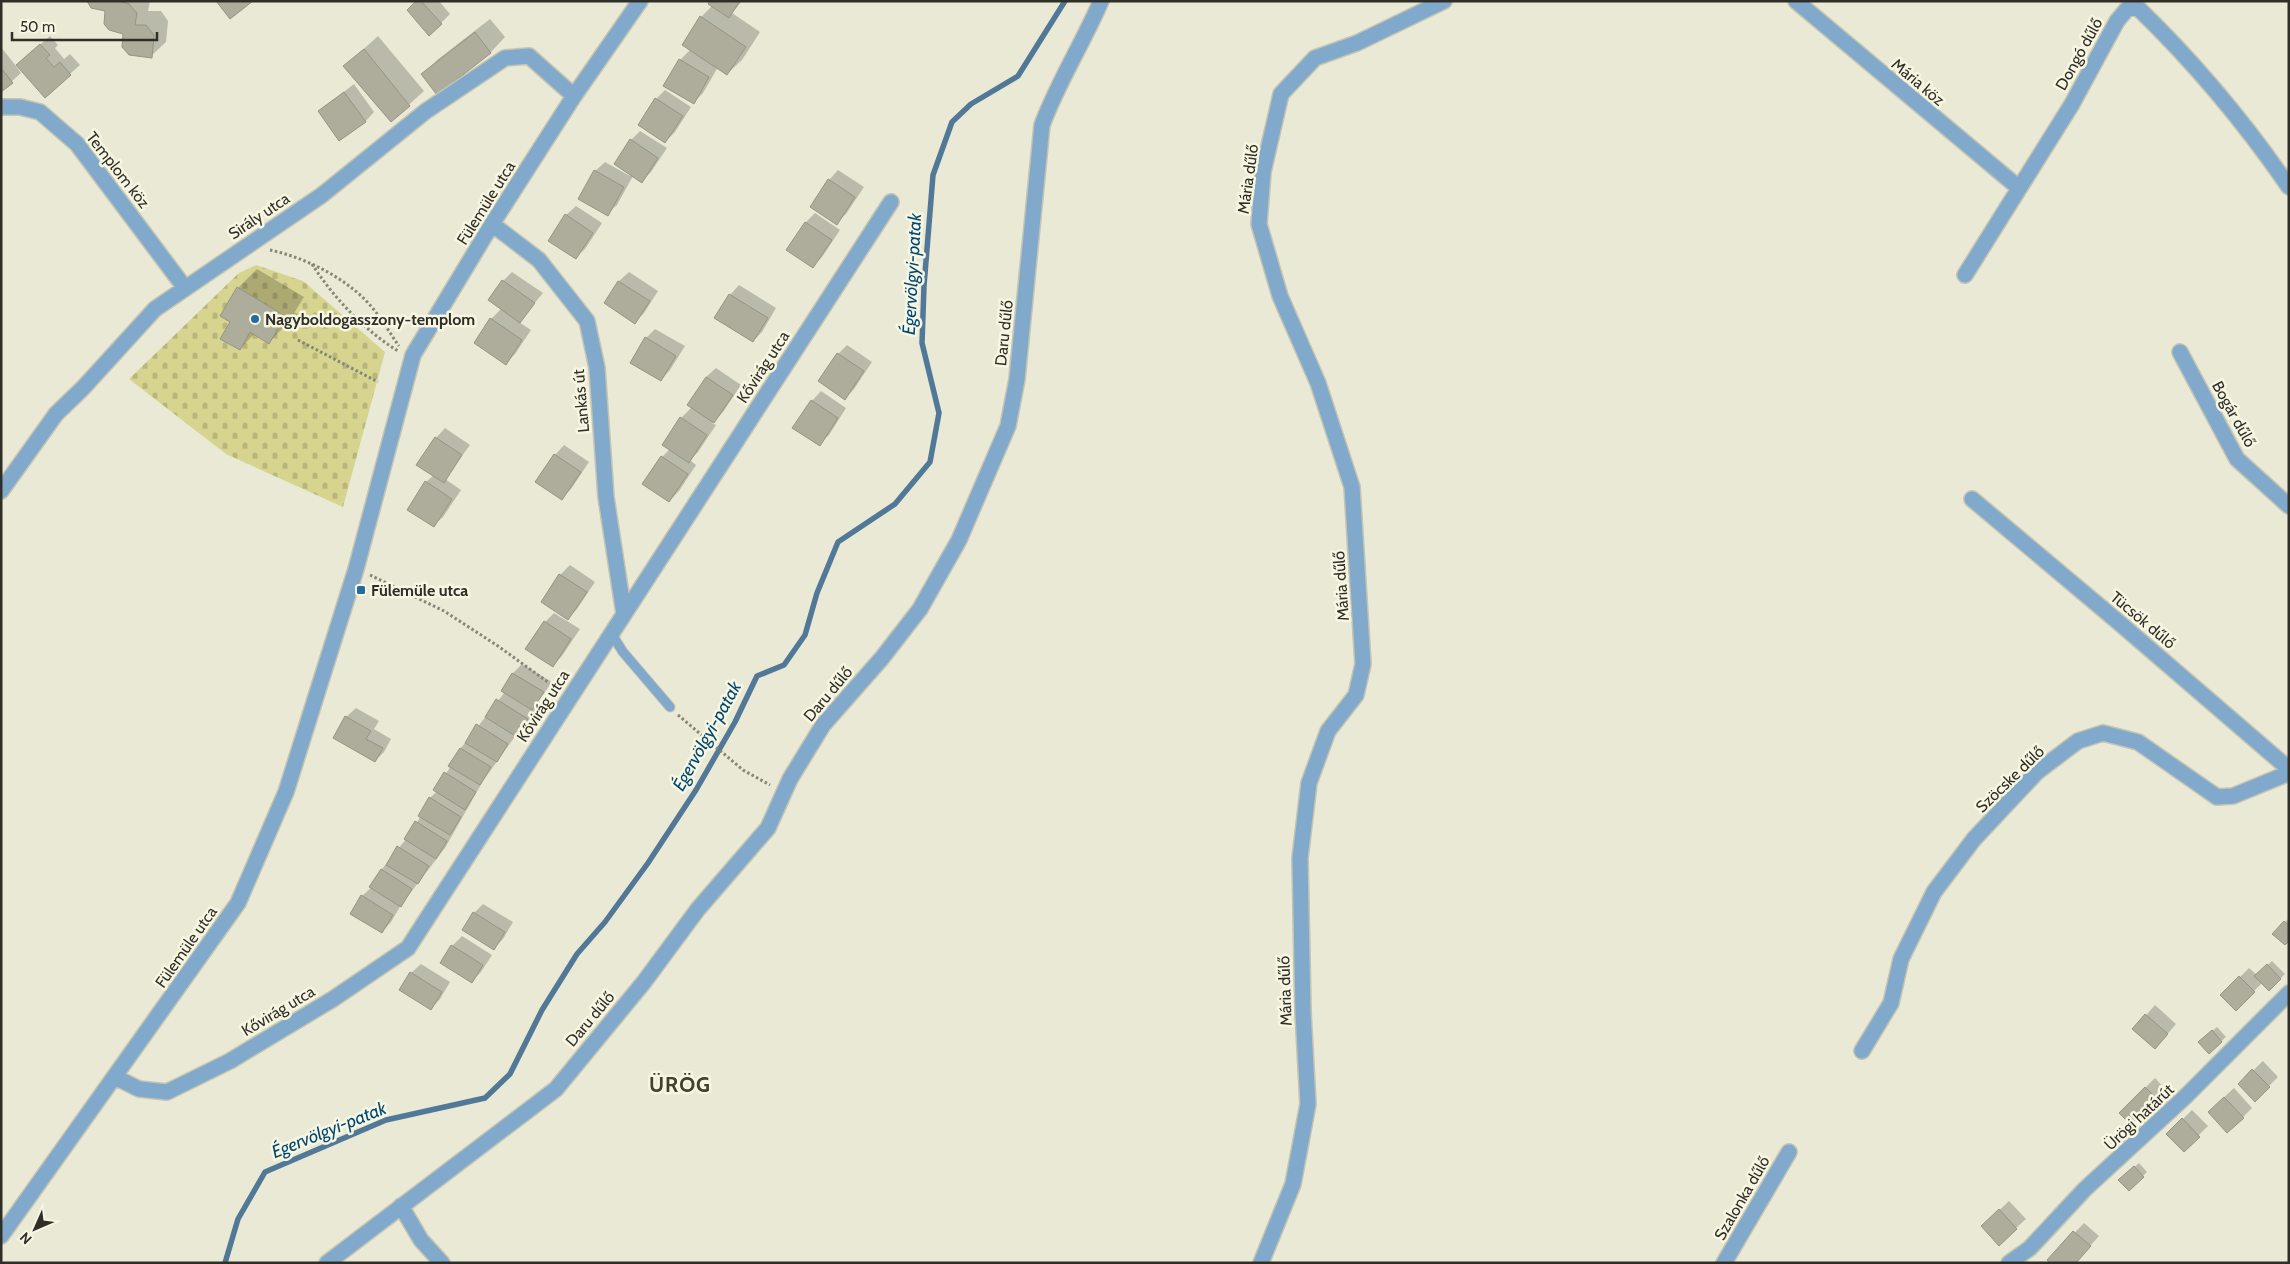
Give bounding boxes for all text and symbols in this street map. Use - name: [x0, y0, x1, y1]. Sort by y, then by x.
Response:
- scale bar: [12, 10, 158, 42]
- street label: Dongó dűlő: [2051, 14, 2107, 93]
- text: 50 m: [20, 18, 55, 36]
- street label: Mária köz: [1888, 54, 1949, 110]
- street label: Templom köz: [82, 128, 154, 212]
- street label: Mária dűlő: [1234, 143, 1262, 215]
- street label: Fülemüle utca: [453, 158, 519, 248]
- street label: Sirály utca: [225, 189, 293, 243]
- water label: Égervölgyi-patak: [897, 211, 926, 335]
- street label: Daru dűlő: [991, 299, 1017, 367]
- place label: Nagyboldogasszony-templom: [265, 310, 475, 329]
- marker: Nagyboldogasszony-templom: [249, 313, 261, 325]
- street label: Kővirág utca: [733, 327, 793, 407]
- street label: Lankás út: [569, 368, 593, 433]
- street label: Bogár dűlő: [2208, 378, 2260, 450]
- street label: Mária dűlő: [1329, 550, 1353, 622]
- place label: Fülemüle utca: [371, 581, 468, 600]
- marker: Fülemüle utca: [355, 584, 367, 596]
- street label: Tücsök dűlő: [2107, 587, 2179, 653]
- street label: Daru dűlő: [799, 662, 857, 725]
- street label: Kővirág utca: [513, 666, 573, 746]
- water label: Égervölgyi-patak: [667, 676, 747, 795]
- street label: Szöcske dűlő: [1972, 742, 2048, 816]
- street label: Fülemüle utca: [151, 903, 221, 991]
- street label: Mária dűlő: [1274, 955, 1296, 1026]
- street label: Kővirág utca: [238, 982, 318, 1040]
- street label: Daru dűlő: [561, 987, 619, 1050]
- district label: ÜRÖG: [649, 1072, 711, 1097]
- street label: Ürögi határút: [2100, 1080, 2178, 1154]
- water label: Égervölgyi-patak: [268, 1096, 391, 1163]
- street label: Szalonka dűlő: [1710, 1152, 1774, 1243]
- north arrow: [10, 1204, 60, 1254]
- text: N: [16, 1228, 36, 1248]

